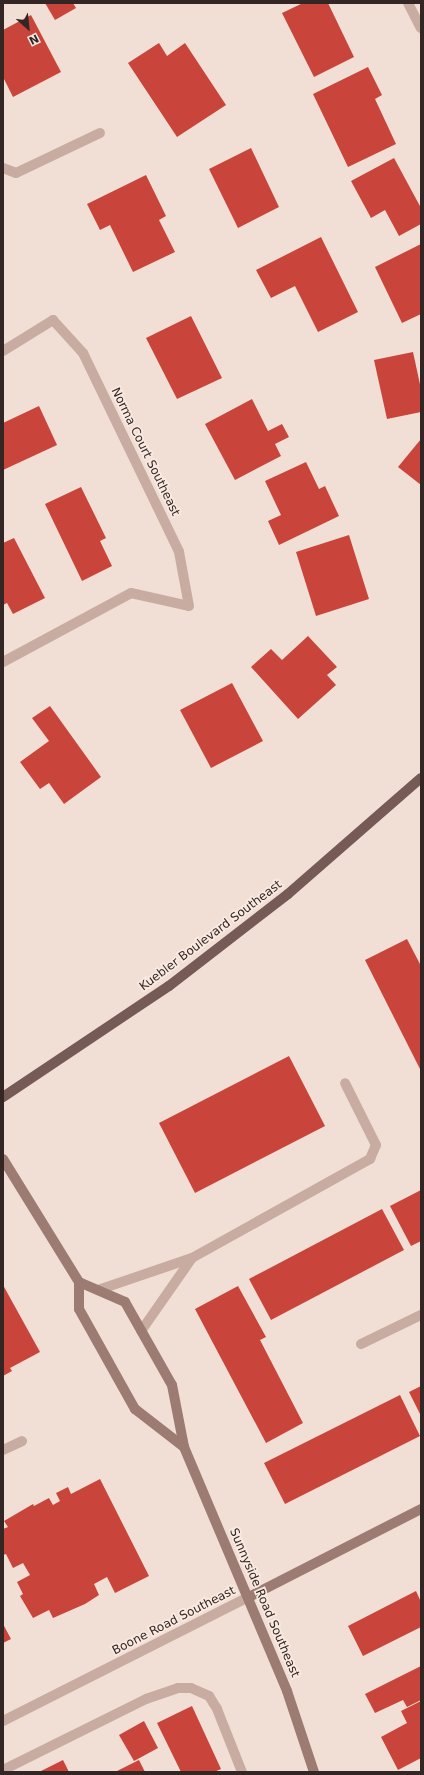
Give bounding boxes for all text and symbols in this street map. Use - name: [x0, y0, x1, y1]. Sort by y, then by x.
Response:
- north arrow: [8, 8, 48, 48]
- text: N: [27, 31, 41, 47]
- street label: Norma Court Southeast: [108, 385, 182, 519]
- street label: Kuebler Boulevard Southeast: [137, 878, 285, 994]
- street label: Sunnyside Road Southeast: [226, 1526, 302, 1680]
- street label: Boone Road Southeast: [110, 1584, 238, 1658]

